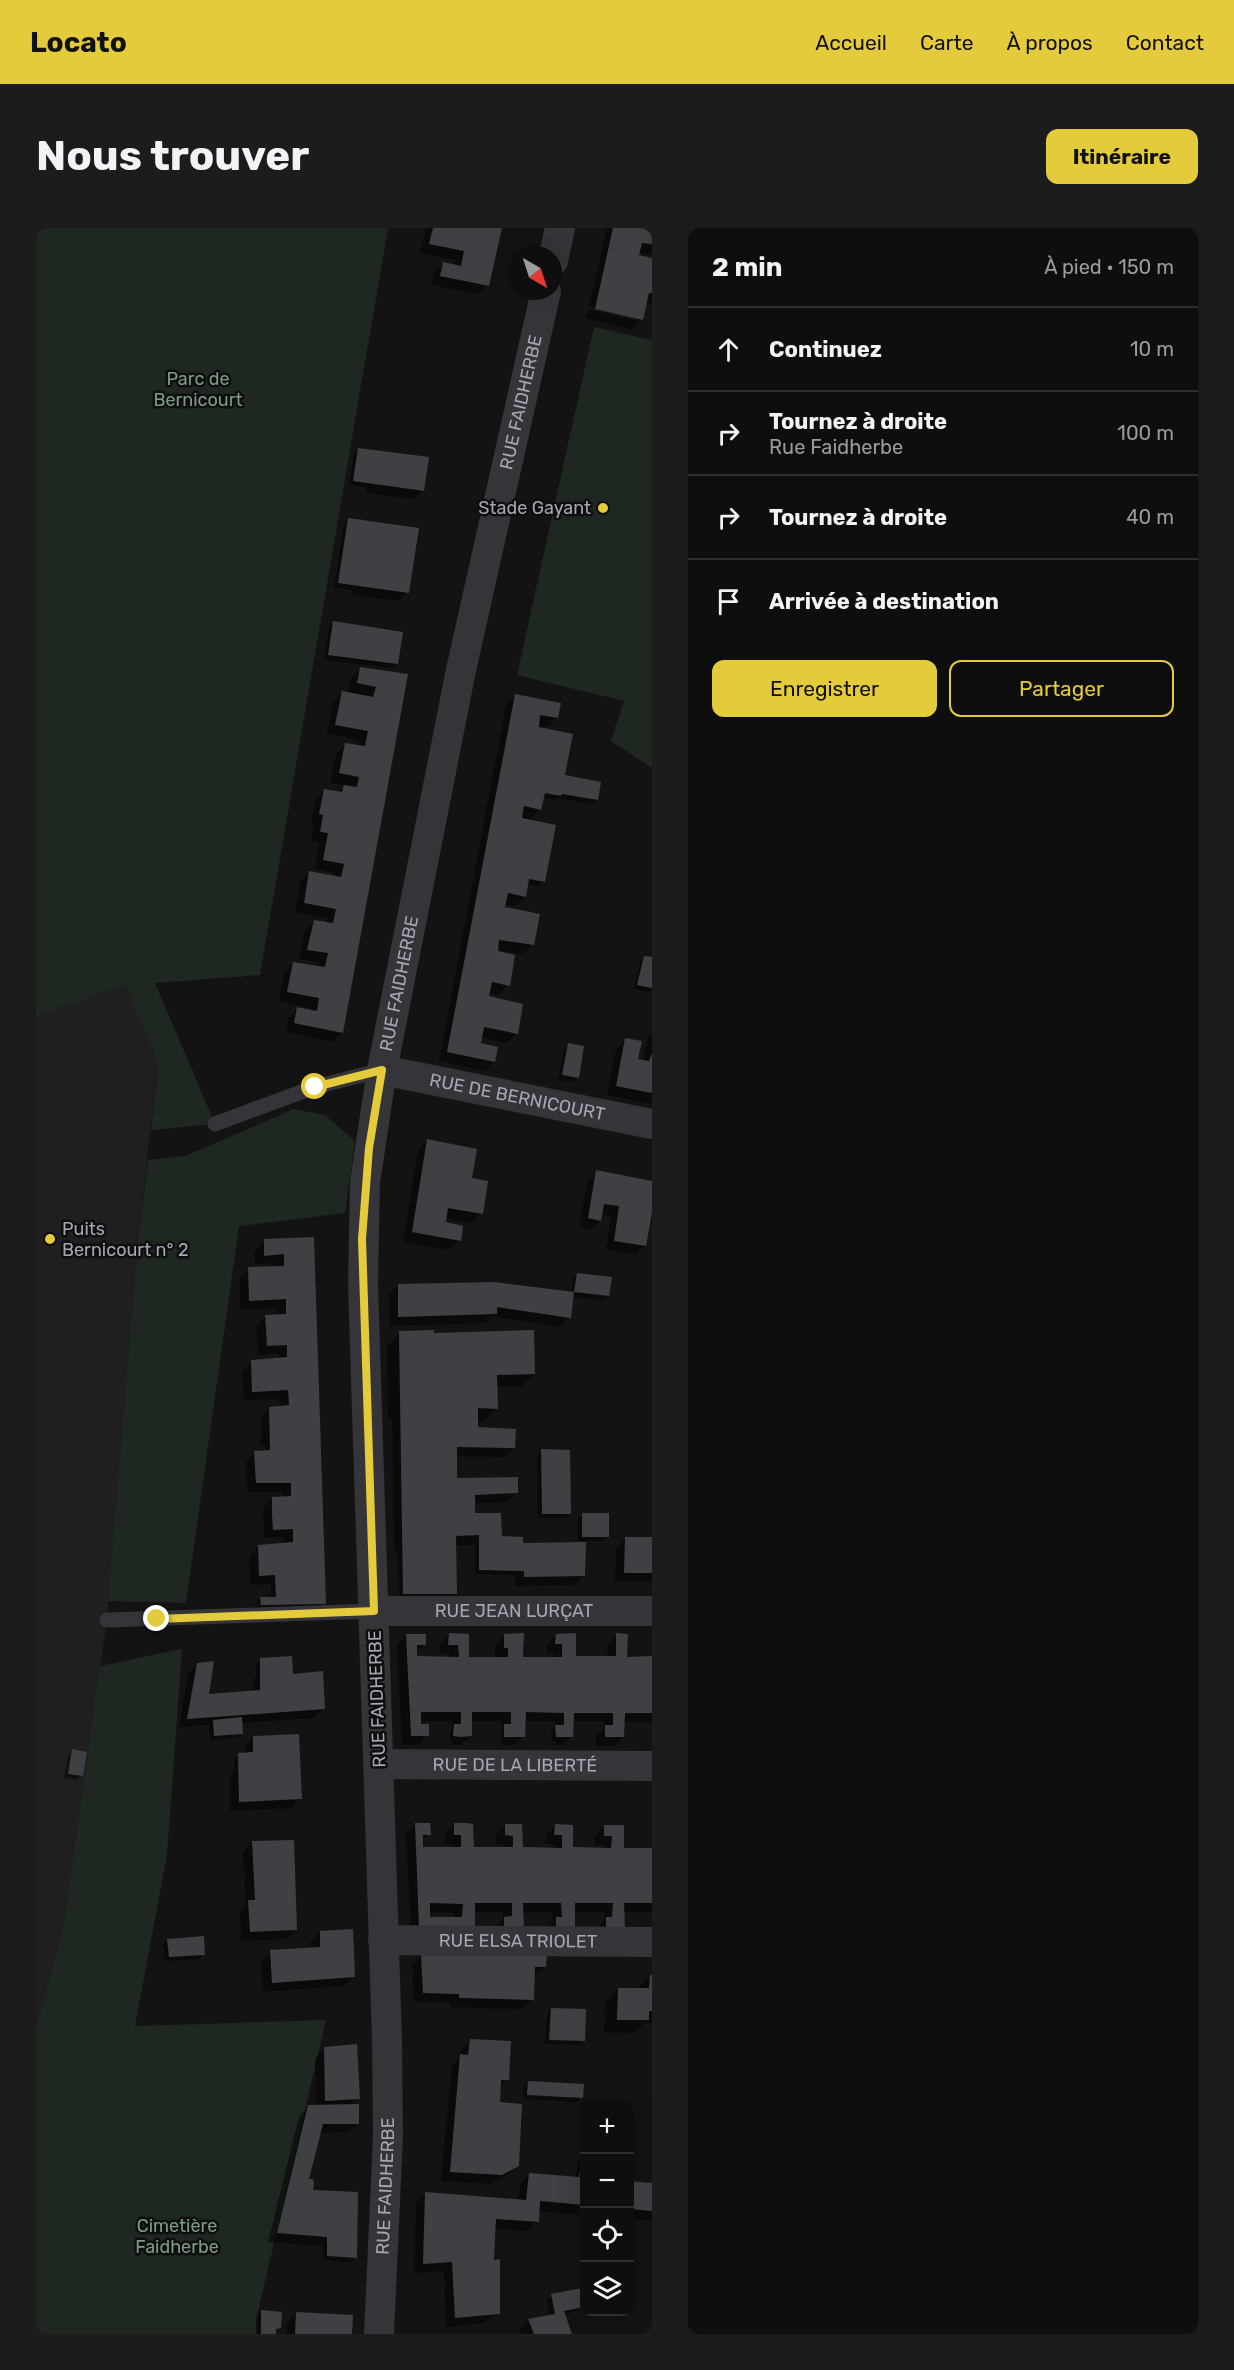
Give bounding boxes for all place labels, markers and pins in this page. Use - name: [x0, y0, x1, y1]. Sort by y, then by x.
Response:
- place label: Stade Gayant: [478, 497, 591, 519]
- marker: Stade Gayant: [596, 501, 610, 515]
- place label: Puits Bernicourt n° 2: [62, 1218, 188, 1261]
- marker: Puits Bernicourt n° 2: [43, 1232, 57, 1246]

